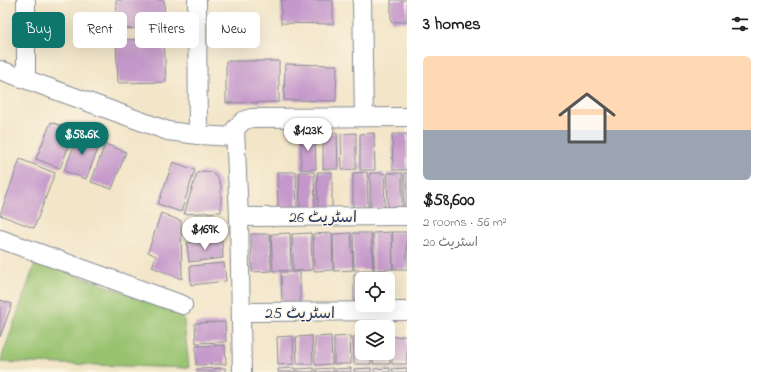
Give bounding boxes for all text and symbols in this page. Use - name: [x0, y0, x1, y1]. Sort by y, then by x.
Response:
- chip: Buy: [12, 12, 65, 48]
- chip: Rent: [73, 12, 127, 48]
- chip: Filters: [135, 12, 199, 48]
- chip: New: [207, 12, 260, 48]
- text: 3 homes: [423, 12, 481, 37]
- icon: filters: [729, 13, 751, 35]
- icon: home: [551, 82, 623, 154]
- pin: $123K: [280, 118, 336, 152]
- text: $123K: [293, 121, 323, 140]
- pin: $58.6K: [49, 122, 115, 156]
- text: $58.6K: [65, 125, 99, 144]
- text: $58,600: [423, 188, 474, 213]
- street label: اسٹریٹ 26: [289, 206, 357, 230]
- text: 2 rooms · 56 m²: [423, 213, 507, 232]
- pin: $169K: [177, 217, 233, 251]
- text: $169K: [191, 220, 219, 239]
- text: اسٹریٹ 20: [423, 233, 478, 252]
- map controls: [355, 272, 395, 360]
- button: locate: [355, 272, 395, 312]
- street label: اسٹریٹ 25: [265, 302, 335, 326]
- button: layers: [355, 320, 395, 360]

